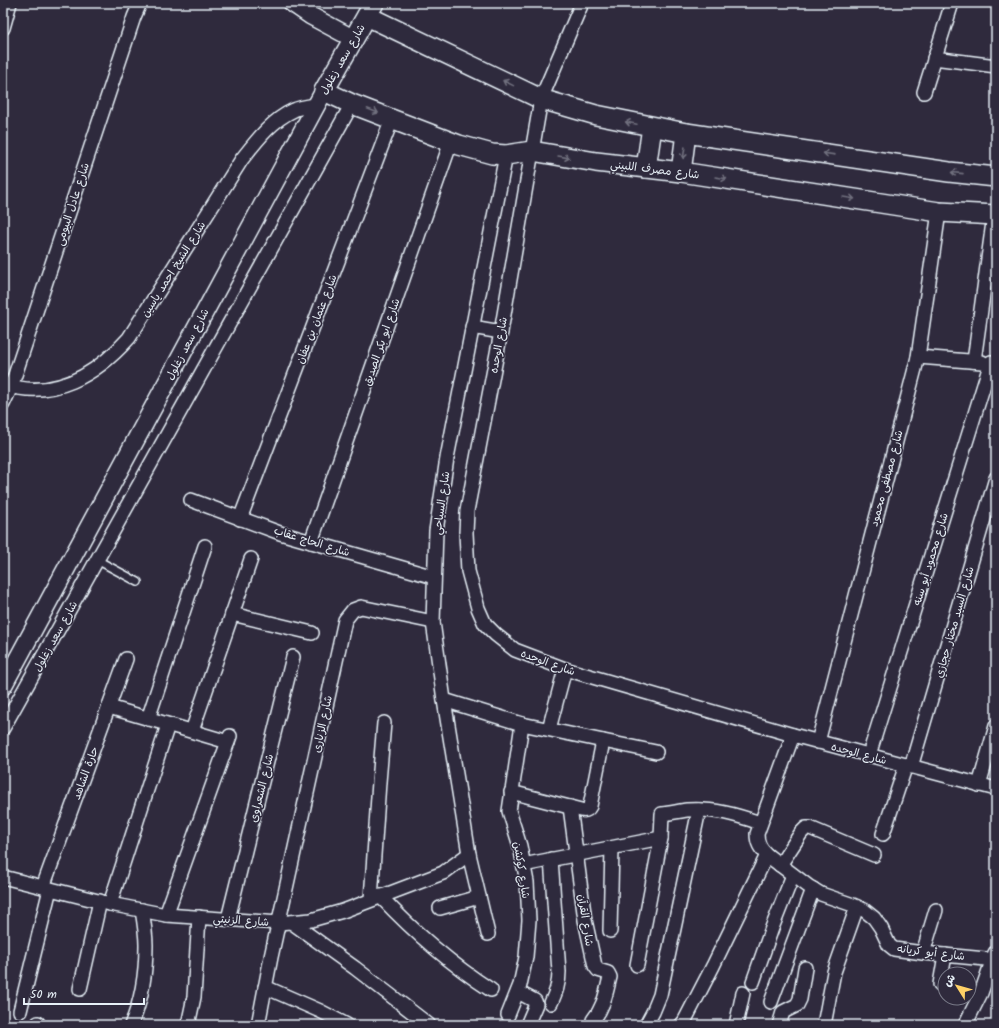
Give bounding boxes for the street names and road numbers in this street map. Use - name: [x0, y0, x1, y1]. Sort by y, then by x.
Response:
- street label: شارع سعد زغلول: [315, 21, 370, 98]
- street label: شارع مصرف اللبيني: [609, 156, 701, 185]
- street label: شارع عادل البيومى: [51, 160, 95, 248]
- street label: شارع الشيخ احمد ياسين: [137, 218, 211, 321]
- street label: شارع عثمان بن عفان: [292, 272, 342, 367]
- street label: شارع ابو بكر الصديق: [359, 296, 405, 389]
- street label: شارع سعد زغلول: [161, 305, 214, 384]
- street label: شارع الوحده: [485, 316, 513, 375]
- street label: شارع مصطفى محمود: [865, 428, 908, 528]
- street label: شارع السياحي: [429, 470, 456, 536]
- street label: شارع محمود أبو سنه: [908, 511, 954, 608]
- street label: شارع الحاج عقاب: [271, 522, 352, 562]
- street label: شارع السيد مختار حجازي: [930, 564, 979, 680]
- street label: شارع سعد زغلول: [29, 598, 83, 675]
- street label: شارع الوحده: [518, 645, 577, 681]
- street label: شارع الزنارى: [308, 694, 338, 755]
- street label: شارع الوحده: [829, 738, 889, 770]
- street label: حارة الشاهد: [68, 744, 104, 803]
- street label: شارع الشعراوى: [245, 752, 279, 824]
- street label: شارع كوكشن: [508, 840, 534, 900]
- street label: شارع القرآن: [572, 893, 598, 948]
- street label: شارع الزنيتي: [212, 910, 270, 933]
- street label: شارع أبو كريانه: [896, 940, 966, 966]

